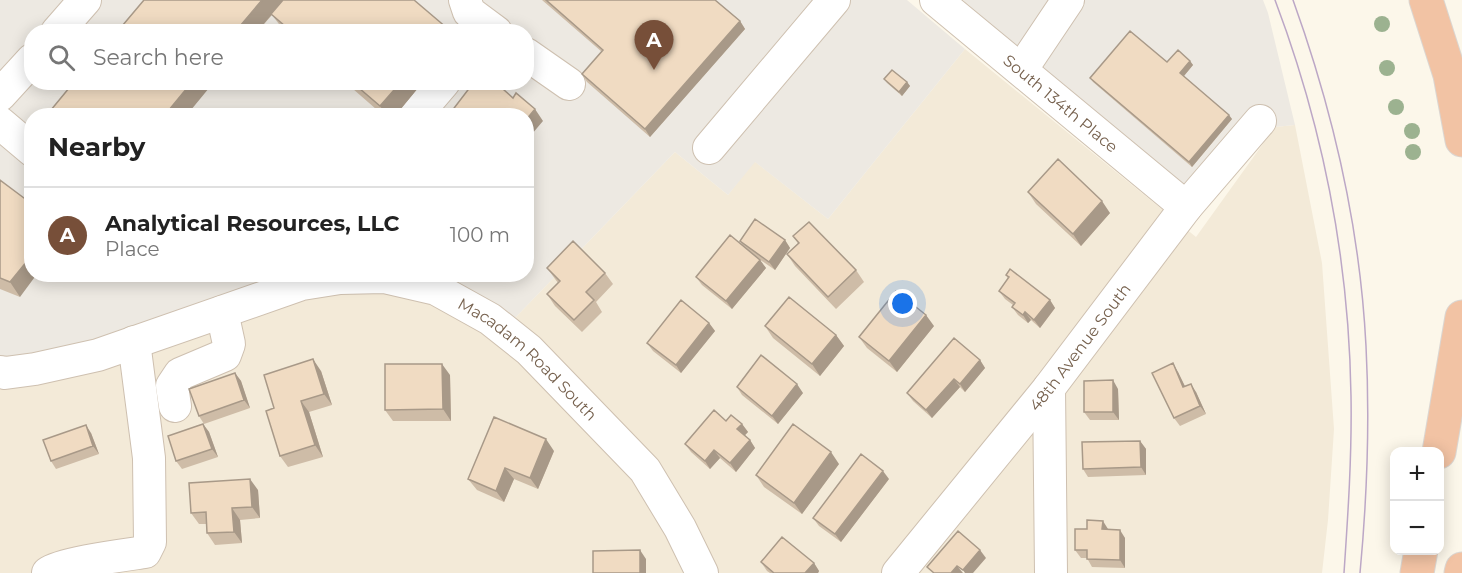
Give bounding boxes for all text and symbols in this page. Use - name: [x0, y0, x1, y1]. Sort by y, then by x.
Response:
- pin: A: [634, 20, 674, 70]
- search box: [24, 24, 534, 90]
- icon: search: [45, 41, 78, 74]
- text: Search here: [93, 44, 224, 71]
- street label: South 134th Place: [1000, 50, 1122, 156]
- text: Nearby: [48, 131, 145, 163]
- text: Analytical Resources, LLC: [105, 210, 399, 237]
- text: A: [60, 223, 75, 247]
- text: 100 m: [450, 223, 510, 247]
- text: Place: [105, 237, 160, 261]
- street label: 48th Avenue South: [1025, 280, 1134, 414]
- your location: [888, 289, 917, 318]
- street label: Macadam Road South: [455, 294, 601, 424]
- map controls: [1390, 447, 1444, 555]
- button: +: [1390, 447, 1444, 501]
- button: −: [1390, 501, 1444, 555]

